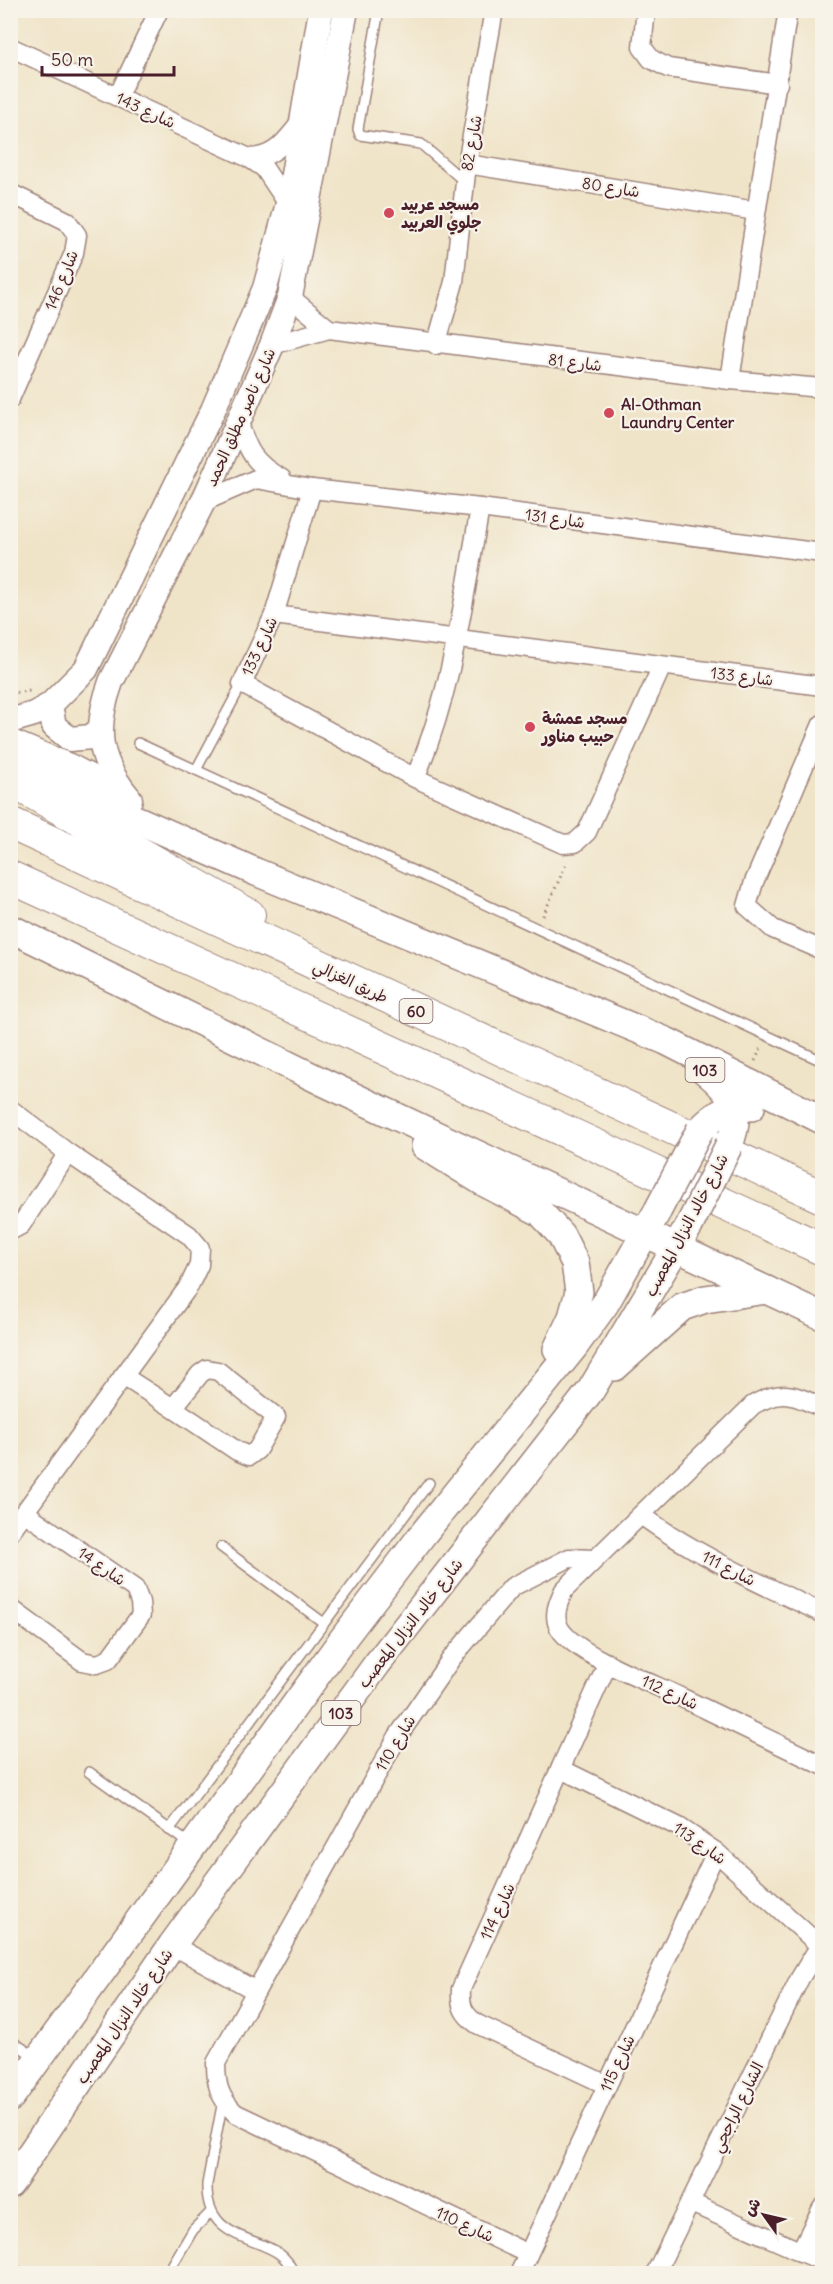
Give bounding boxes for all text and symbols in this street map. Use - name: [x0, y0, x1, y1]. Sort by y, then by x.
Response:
- scale bar: [42, 39, 174, 77]
- text: 50 m: [51, 48, 93, 71]
- street label: شارع 143: [112, 88, 179, 134]
- street label: شارع 82: [456, 113, 488, 173]
- street label: شارع 80: [580, 173, 641, 203]
- place label: مسجد عربيد جلوي العربيد: [401, 194, 481, 235]
- marker: مسجد عربيد جلوي العربيد: [382, 206, 396, 220]
- street label: شارع 146: [40, 247, 84, 314]
- street label: شارع ناصر مطلق الحمد: [200, 345, 281, 490]
- street label: شارع 81: [547, 349, 603, 377]
- place label: Al-Othman Laundry Center: [621, 394, 735, 433]
- marker: Al-Othman Laundry Center: [602, 406, 616, 420]
- street label: شارع 131: [524, 504, 586, 534]
- street label: شارع 133: [237, 613, 283, 680]
- street label: شارع 133: [709, 662, 774, 692]
- place label: مسجد عمشة حبيب مناور: [540, 708, 628, 747]
- marker: مسجد عمشة حبيب مناور: [523, 720, 537, 734]
- street label: طريق الغزالي: [308, 955, 392, 1012]
- road number: 60: [400, 999, 432, 1023]
- road number: 103: [686, 1058, 724, 1082]
- street label: شارع خالد النزال المعصب: [640, 1150, 734, 1301]
- street label: شارع 14: [73, 1542, 130, 1591]
- street label: شارع 111: [698, 1546, 759, 1592]
- street label: شارع خالد النزال المعصب: [353, 1554, 468, 1693]
- street label: شارع 112: [638, 1670, 701, 1716]
- road number: 103: [322, 1701, 360, 1725]
- street label: شارع 110: [371, 1711, 421, 1776]
- street label: شارع 113: [668, 1818, 730, 1870]
- street label: 114 شارع: [475, 1879, 521, 1943]
- street label: شارع خالد النزال المعصب: [71, 1945, 178, 2089]
- street label: شارع 115: [595, 2031, 641, 2095]
- street label: الشارع الراجحي: [706, 2058, 772, 2158]
- north arrow: [734, 2185, 794, 2245]
- text: ش: [738, 2194, 765, 2220]
- street label: شارع 110: [432, 2202, 497, 2248]

